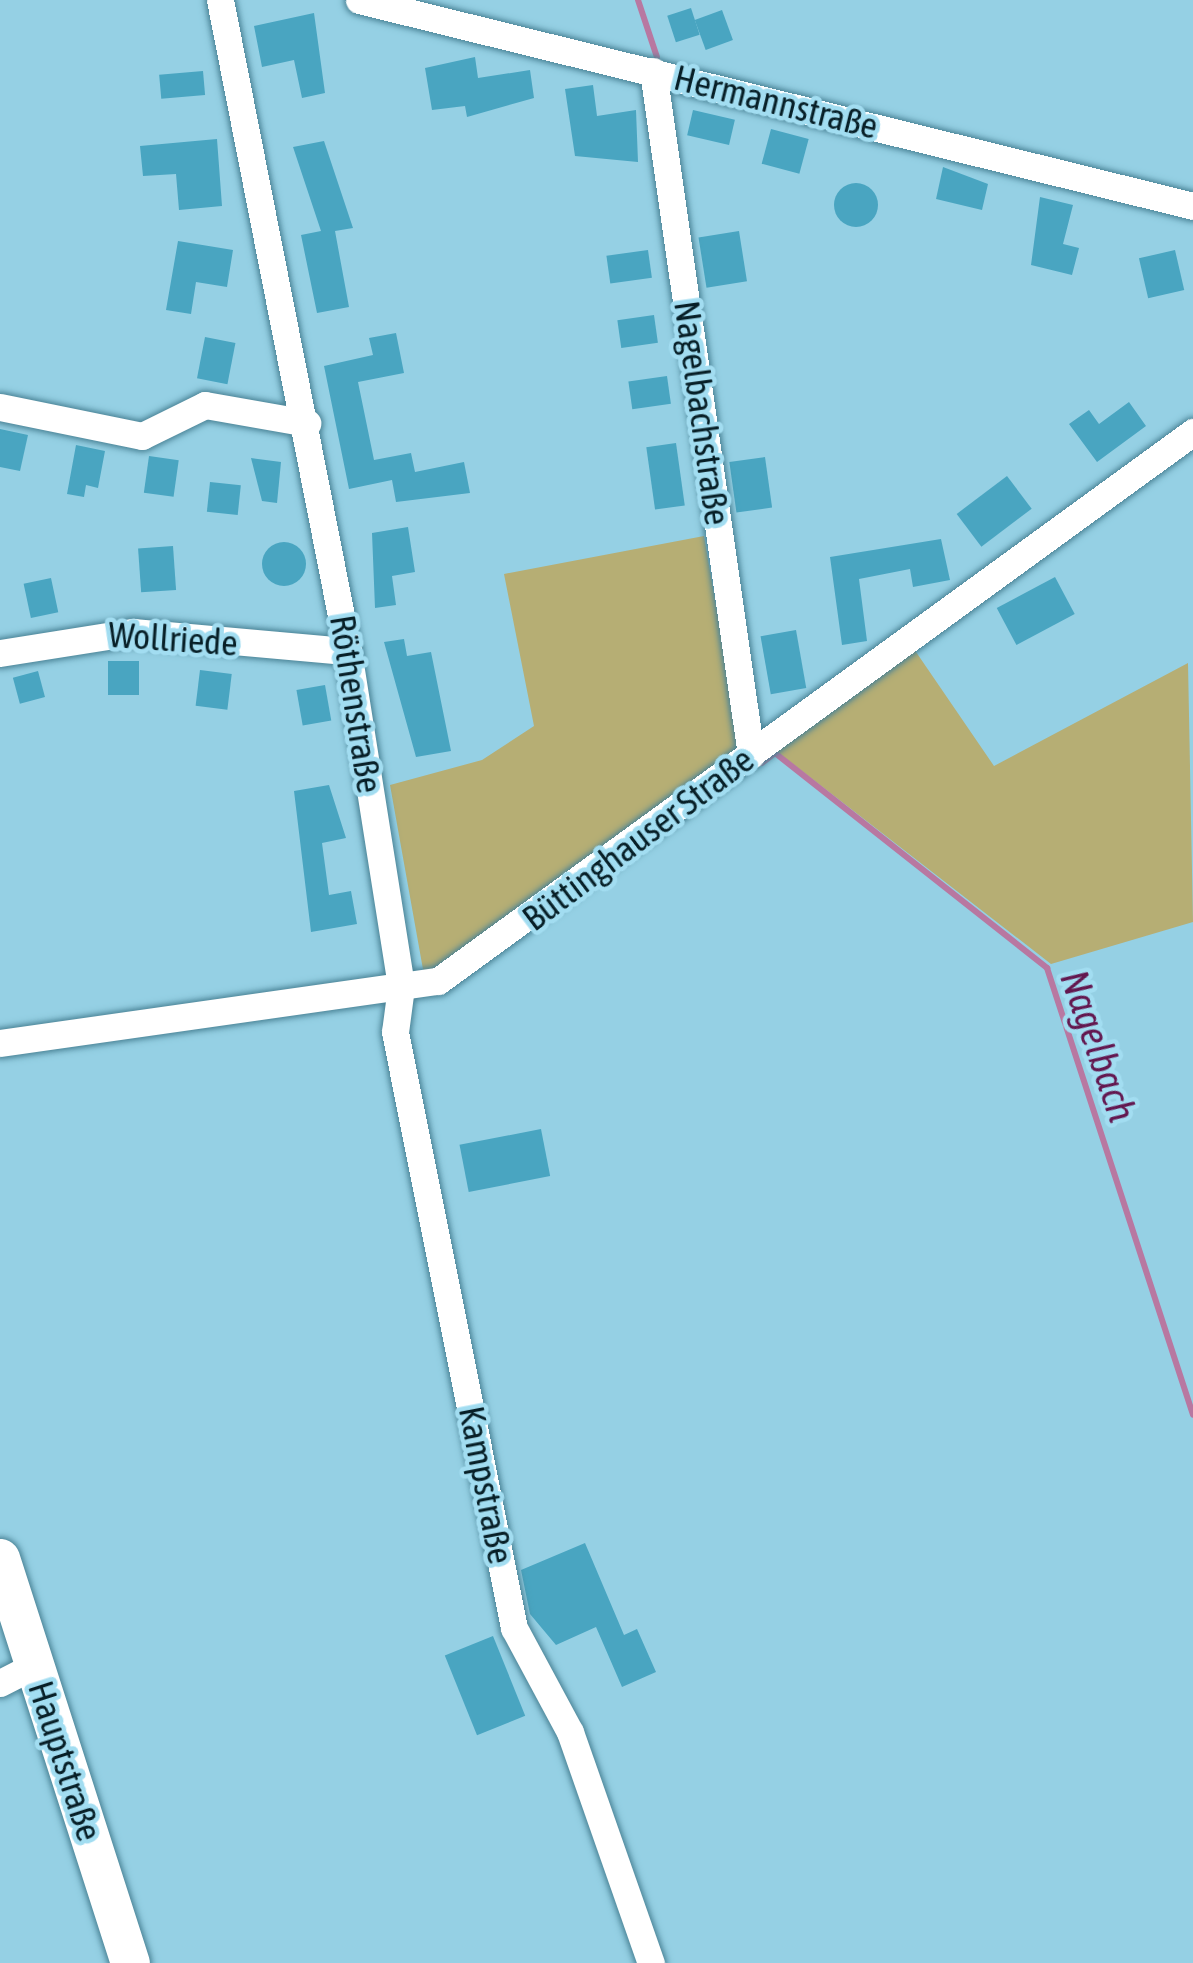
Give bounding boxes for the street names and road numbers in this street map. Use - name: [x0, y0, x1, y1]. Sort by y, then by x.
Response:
- street label: Hermannstraße: [670, 56, 882, 148]
- street label: Nagelbachstraße: [665, 298, 739, 528]
- street label: Röthenstraße: [321, 612, 391, 796]
- street label: Wollriede: [107, 613, 239, 665]
- street label: Büttinghauser Straße: [514, 738, 762, 940]
- street label: Kampstraße: [450, 1403, 522, 1567]
- street label: Hauptstraße: [19, 1676, 111, 1846]

